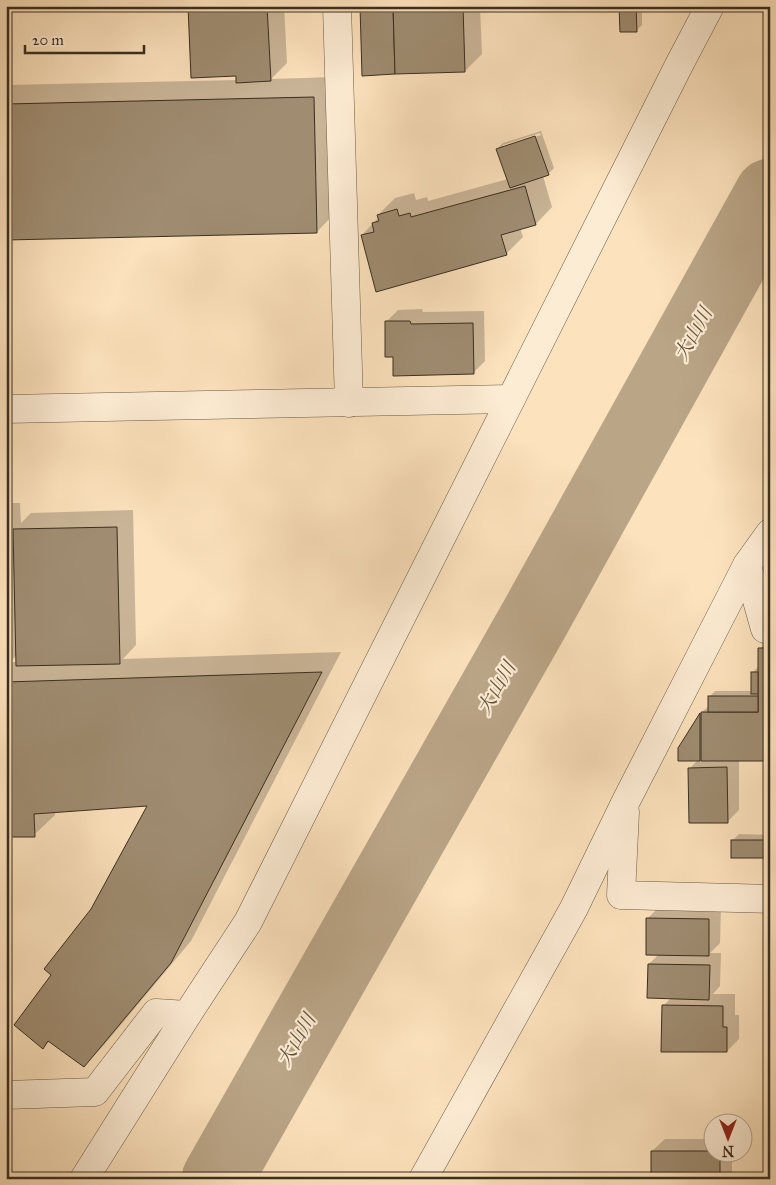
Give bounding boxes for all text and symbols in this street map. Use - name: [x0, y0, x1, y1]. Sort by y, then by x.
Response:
- scale bar: [25, 22, 144, 54]
- text: 20 m: [32, 31, 64, 49]
- water label: 大山川: [669, 302, 718, 365]
- water label: 大山川: [472, 656, 521, 718]
- water label: 大山川: [272, 1008, 321, 1070]
- north arrow: [704, 1112, 754, 1162]
- text: N: [722, 1142, 734, 1159]

